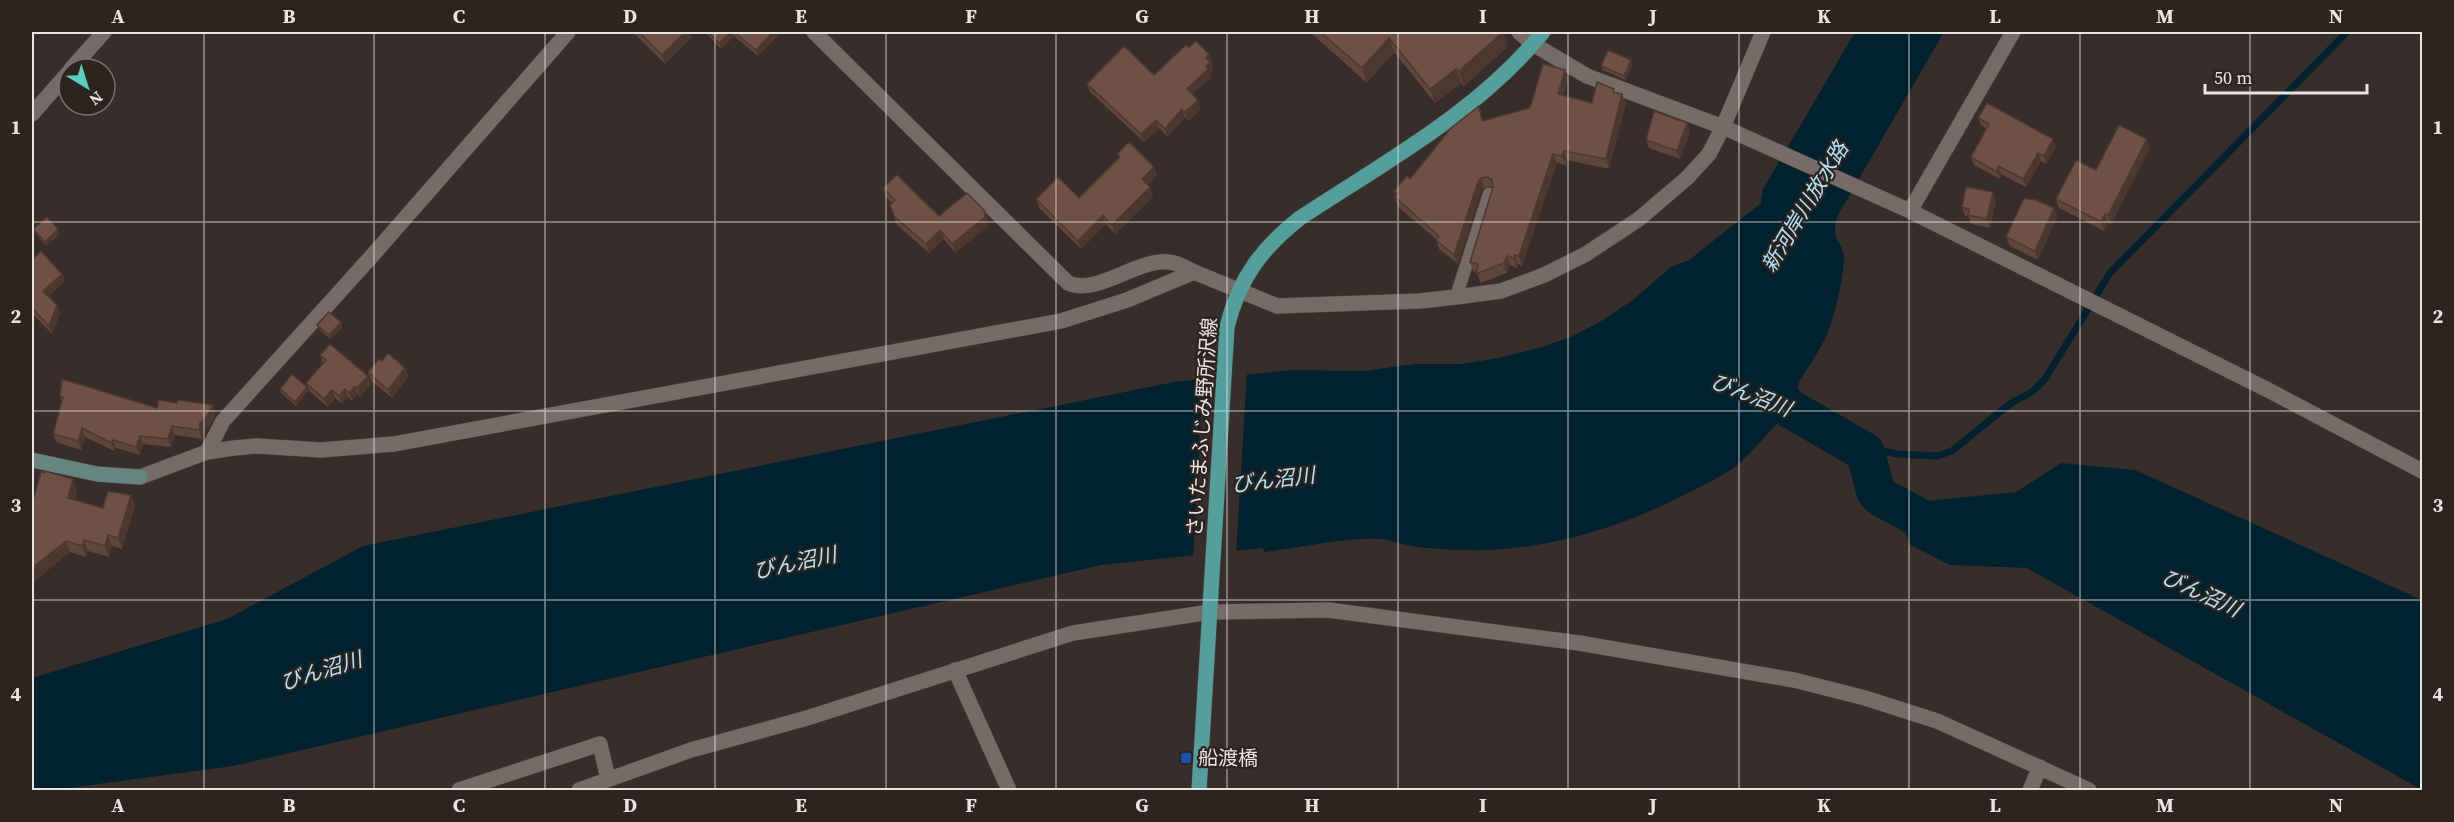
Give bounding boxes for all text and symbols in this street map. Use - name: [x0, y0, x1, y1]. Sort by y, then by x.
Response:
- text: A: [111, 2, 125, 30]
- text: B: [282, 2, 296, 30]
- text: C: [453, 2, 465, 30]
- text: D: [623, 2, 637, 30]
- text: E: [795, 2, 807, 30]
- text: F: [965, 2, 977, 30]
- text: G: [1135, 2, 1149, 30]
- text: H: [1304, 2, 1320, 30]
- text: I: [1479, 2, 1487, 30]
- text: J: [1647, 2, 1657, 30]
- text: K: [1817, 2, 1831, 30]
- text: L: [1989, 2, 2001, 30]
- text: M: [2156, 2, 2174, 30]
- text: N: [2329, 2, 2343, 30]
- north arrow: [57, 57, 117, 117]
- scale bar: [2205, 57, 2367, 95]
- text: 50 m: [2214, 65, 2252, 90]
- text: N: [85, 87, 108, 111]
- text: 1: [11, 113, 21, 141]
- text: 1: [2433, 113, 2443, 141]
- water label: 新河岸川放水路: [1754, 135, 1856, 277]
- text: 2: [11, 302, 22, 330]
- text: 2: [2433, 302, 2444, 330]
- street label: さいたまふじみ野所沢線: [1180, 317, 1224, 537]
- water label: びん沼川: [1707, 366, 1797, 424]
- water label: びん沼川: [1229, 460, 1318, 499]
- text: 3: [11, 491, 22, 519]
- text: 3: [2433, 491, 2444, 519]
- water label: びん沼川: [751, 539, 841, 585]
- water label: びん沼川: [2157, 562, 2247, 624]
- water label: びん沼川: [276, 644, 367, 697]
- text: 4: [11, 680, 22, 708]
- text: 4: [2433, 680, 2444, 708]
- place label: 船渡橋: [1198, 744, 1258, 772]
- marker: 船渡橋: [1179, 751, 1193, 765]
- text: A: [111, 791, 125, 819]
- text: B: [282, 791, 296, 819]
- text: C: [453, 791, 465, 819]
- text: D: [623, 791, 637, 819]
- text: E: [795, 791, 807, 819]
- text: F: [965, 791, 977, 819]
- text: G: [1135, 791, 1149, 819]
- text: H: [1304, 791, 1320, 819]
- text: I: [1479, 791, 1487, 819]
- text: J: [1647, 791, 1657, 819]
- text: K: [1817, 791, 1831, 819]
- text: L: [1989, 791, 2001, 819]
- text: M: [2156, 791, 2174, 819]
- text: N: [2329, 791, 2343, 819]

